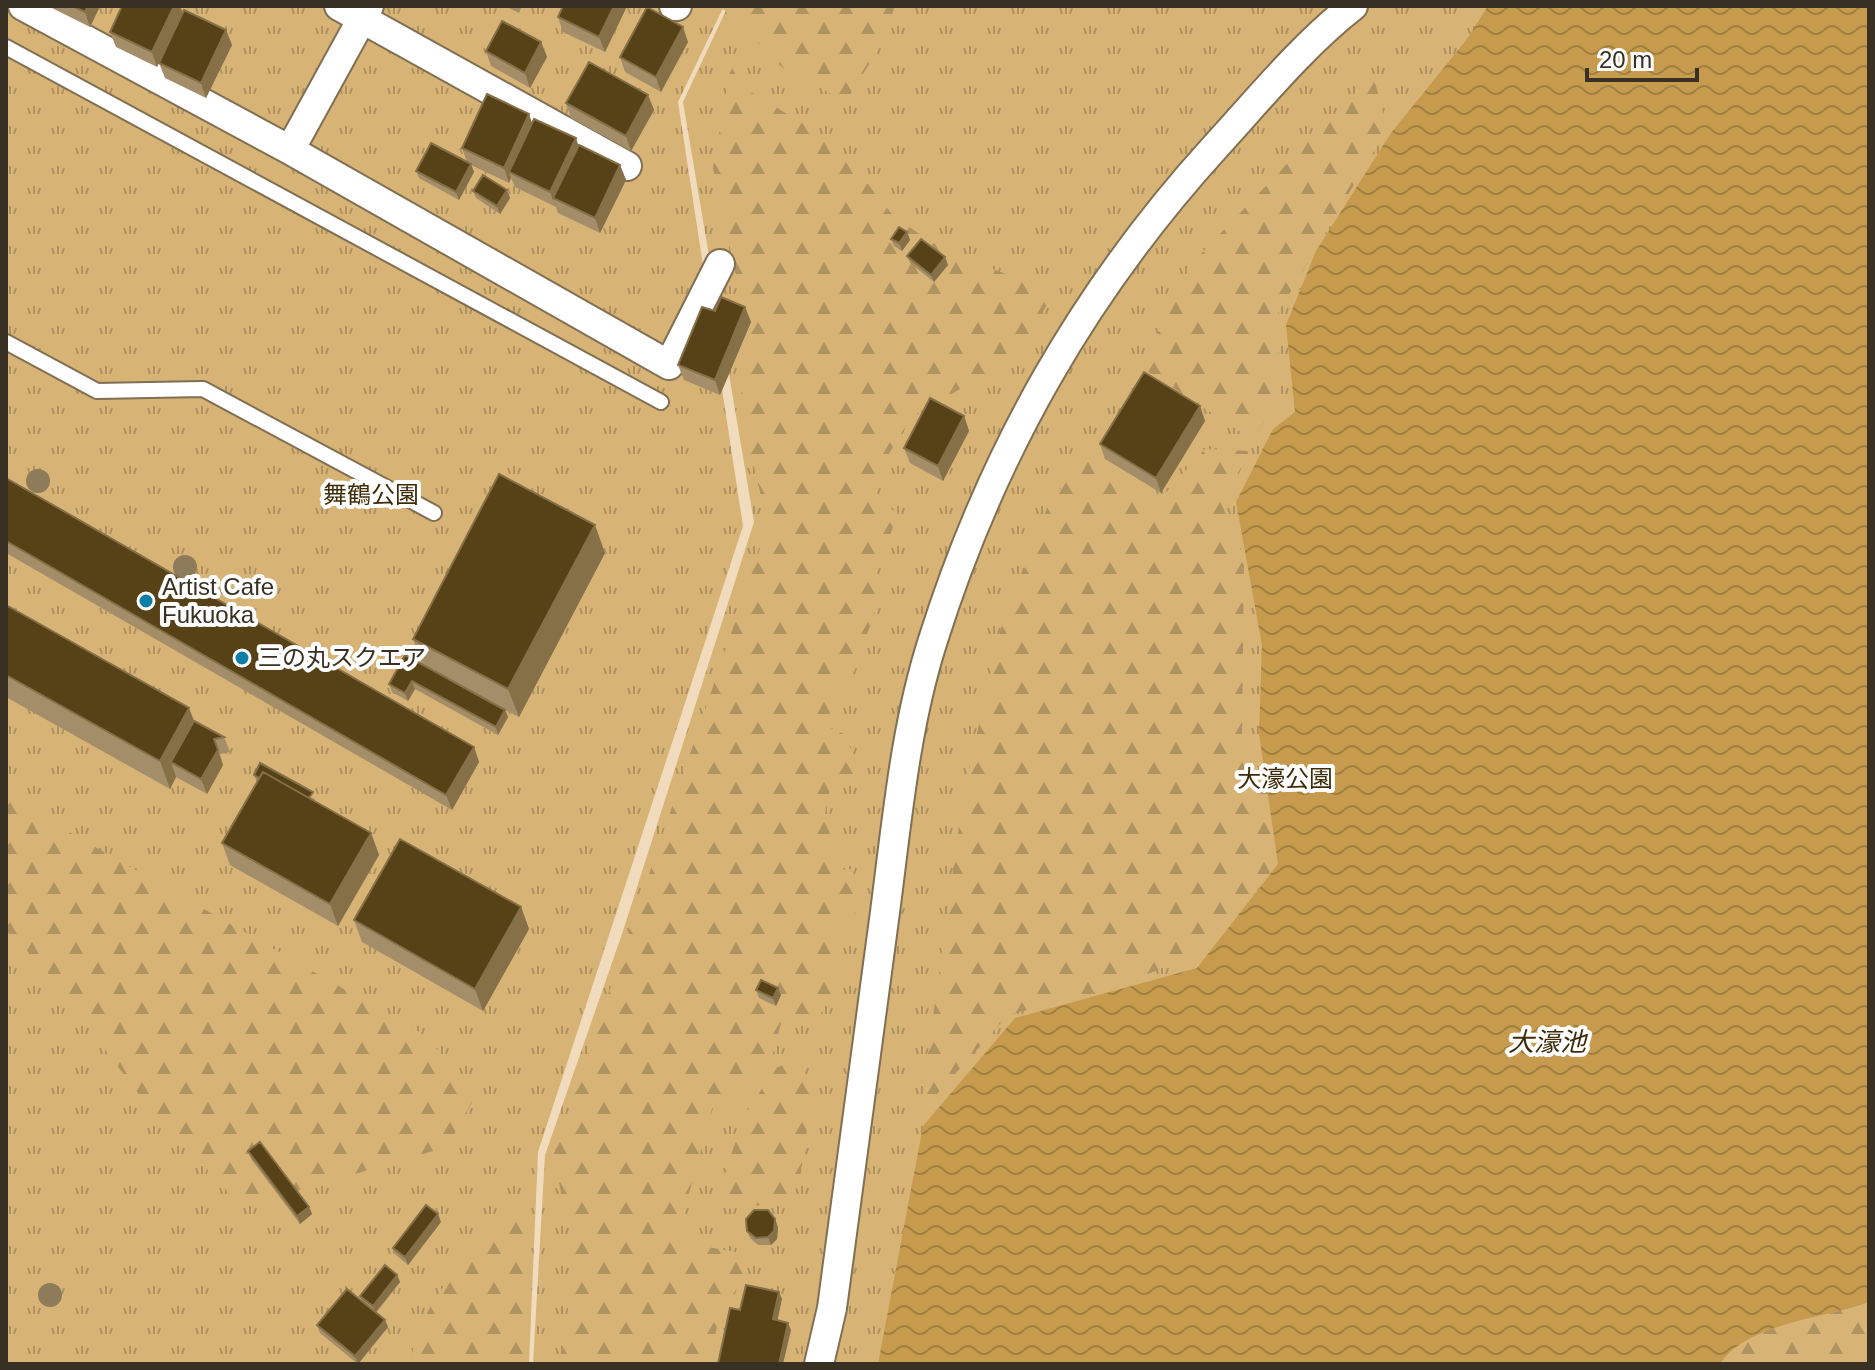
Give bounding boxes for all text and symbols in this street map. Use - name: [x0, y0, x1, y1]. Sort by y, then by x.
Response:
- scale bar: [1587, 32, 1697, 82]
- text: 20 m: [1599, 46, 1652, 73]
- park label: 舞鶴公園: [323, 481, 419, 508]
- place label: Artist Cafe Fukuoka: [162, 573, 274, 628]
- marker: Artist Cafe Fukuoka: [137, 592, 155, 610]
- place label: 三の丸スクエア: [258, 644, 426, 671]
- marker: 三の丸スクエア: [233, 649, 251, 667]
- park label: 大濠公園: [1237, 765, 1333, 792]
- water label: 大濠池: [1508, 1027, 1589, 1057]

